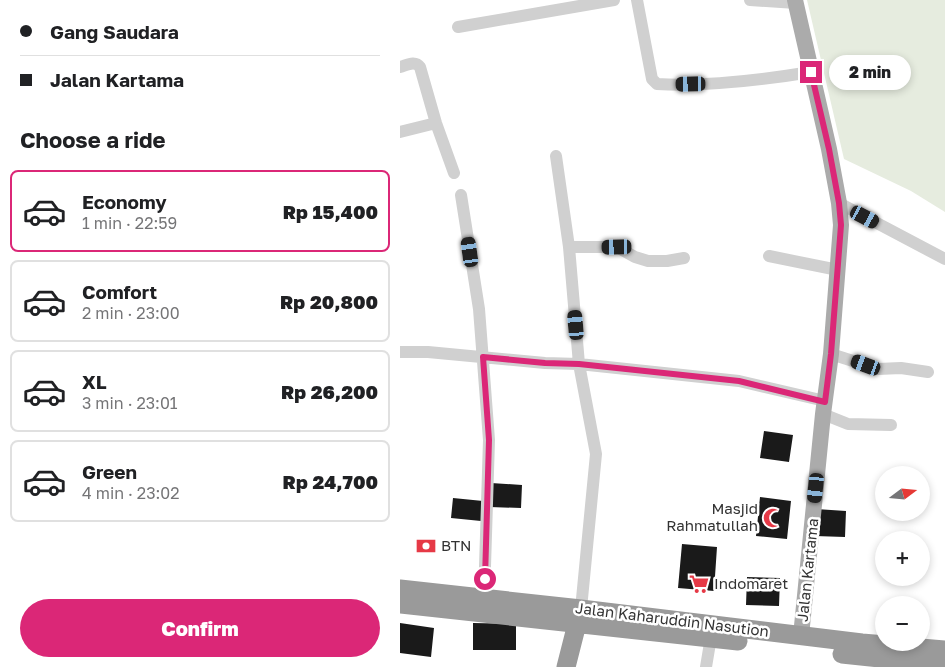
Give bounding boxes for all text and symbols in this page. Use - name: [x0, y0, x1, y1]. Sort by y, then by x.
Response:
- text: Gang Saudara: [50, 20, 179, 43]
- callout: 2 min: [828, 54, 911, 90]
- route end: [800, 61, 822, 83]
- text: 2 min: [849, 62, 891, 82]
- text: Jalan Kartama: [50, 68, 184, 91]
- car: [675, 76, 706, 92]
- text: Choose a ride: [20, 126, 166, 153]
- icon: car: [22, 189, 67, 234]
- text: Economy: [82, 190, 167, 213]
- text: Rp 15,400: [283, 200, 378, 223]
- car: [848, 203, 881, 231]
- text: 1 min · 22:59: [82, 213, 177, 233]
- car: [460, 236, 479, 268]
- car: [601, 239, 632, 255]
- icon: car: [22, 279, 67, 324]
- text: Comfort: [82, 280, 157, 303]
- text: Rp 20,800: [280, 290, 378, 313]
- text: 2 min · 23:00: [82, 303, 180, 323]
- car: [567, 309, 584, 341]
- car: [849, 353, 882, 377]
- icon: car: [22, 369, 67, 414]
- text: XL: [82, 370, 107, 393]
- text: Rp 26,200: [281, 380, 378, 403]
- text: 3 min · 23:01: [82, 393, 178, 413]
- icon: car: [22, 459, 67, 504]
- text: Green: [82, 460, 137, 483]
- north arrow: [875, 466, 930, 521]
- map controls: [875, 466, 930, 651]
- text: Rp 24,700: [283, 470, 378, 493]
- car: [806, 472, 825, 504]
- text: 4 min · 23:02: [82, 483, 180, 503]
- place label: Masjid Rahmatullah: [666, 499, 758, 534]
- mosque icon: Masjid Rahmatullah: [762, 507, 784, 529]
- street label: Jalan Kartama: [793, 517, 821, 623]
- button: +: [875, 531, 930, 586]
- bank icon: BTN: [415, 535, 437, 557]
- place label: BTN: [441, 536, 471, 554]
- route start: [474, 568, 496, 590]
- supermarket icon: Indomaret: [688, 573, 710, 595]
- place label: Indomaret: [714, 574, 788, 592]
- button: −: [875, 596, 930, 651]
- street label: Jalan Kaharuddin Nasution: [574, 598, 770, 640]
- button: Confirm: [20, 599, 380, 657]

